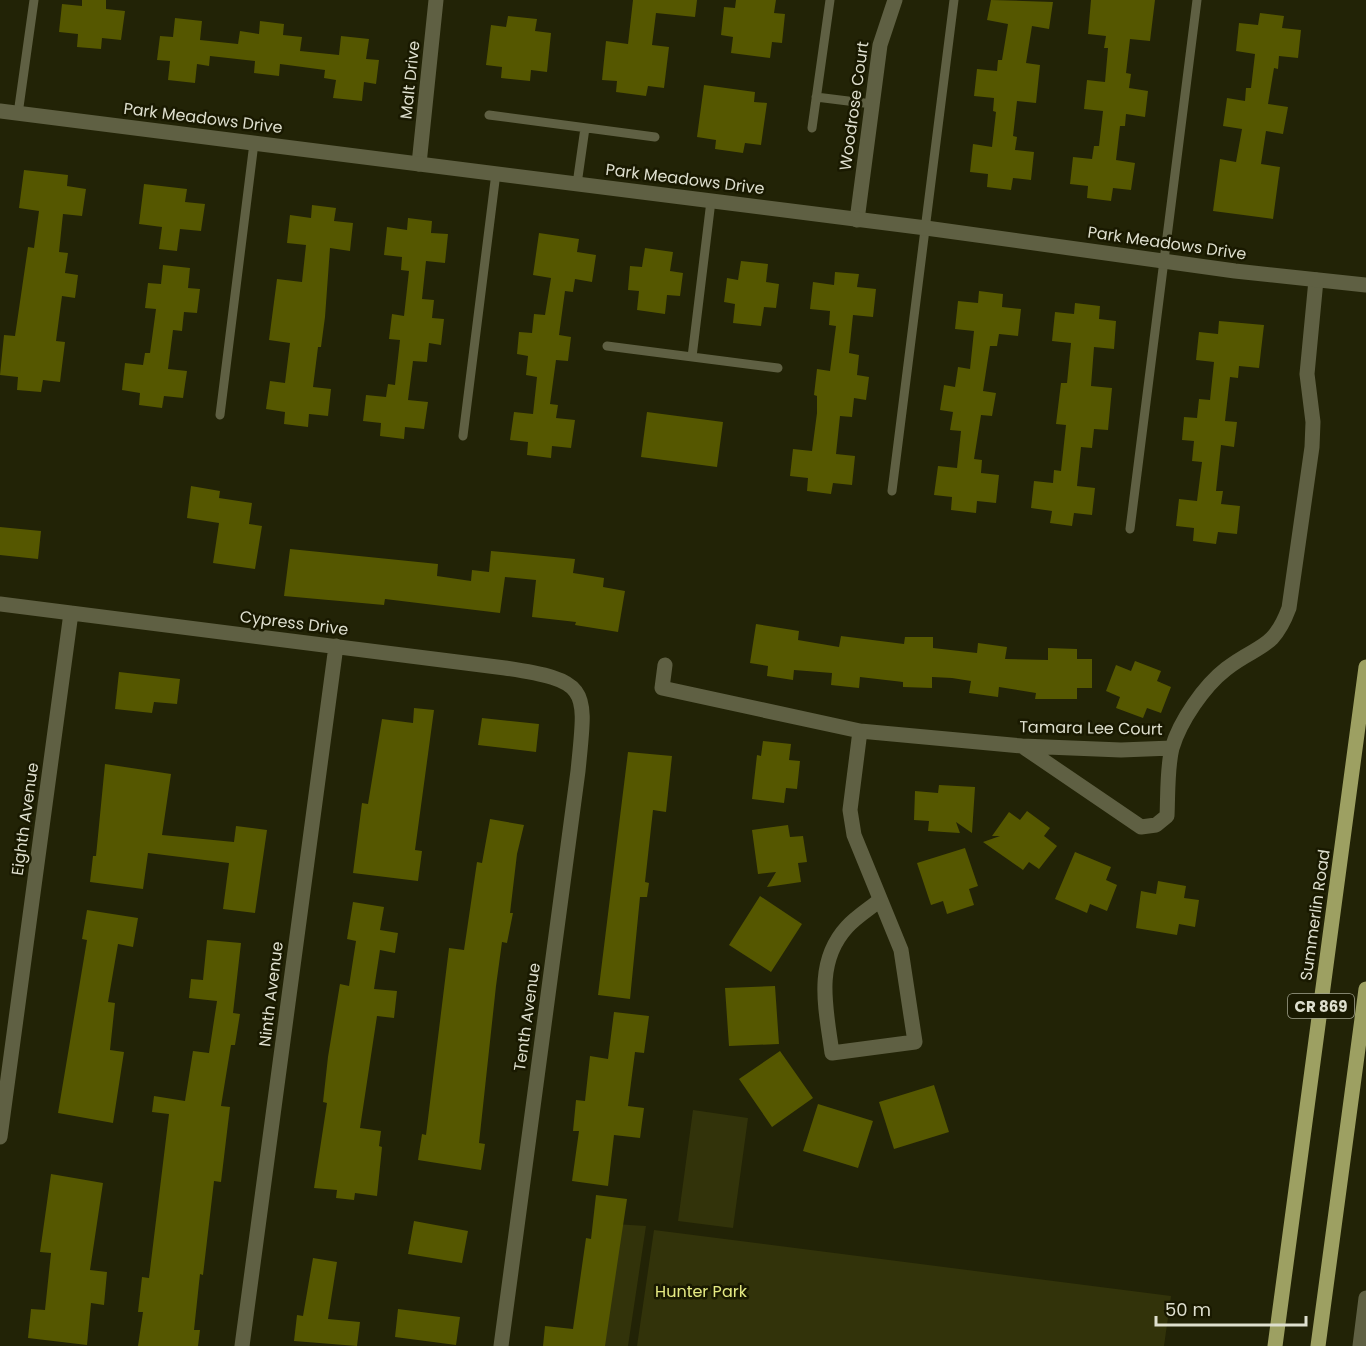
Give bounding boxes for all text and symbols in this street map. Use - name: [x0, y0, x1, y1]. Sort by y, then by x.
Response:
- street label: Malt Drive: [394, 40, 426, 120]
- street label: Woodrose Court: [834, 40, 874, 172]
- street label: Park Meadows Drive: [122, 97, 284, 139]
- street label: Park Meadows Drive: [604, 158, 766, 200]
- street label: Park Meadows Drive: [1086, 220, 1248, 266]
- street label: Cypress Drive: [238, 605, 350, 641]
- street label: Tamara Lee Court: [1019, 715, 1163, 741]
- street label: Eighth Avenue: [6, 761, 44, 877]
- street label: Summerlin Road: [1294, 848, 1336, 982]
- street label: Ninth Avenue: [253, 940, 289, 1048]
- street label: Tenth Avenue: [508, 961, 546, 1073]
- road number: CR 869: [1288, 994, 1354, 1018]
- park label: Hunter Park: [655, 1280, 748, 1303]
- scale bar: [1156, 1289, 1306, 1327]
- text: 50 m: [1165, 1297, 1211, 1322]

